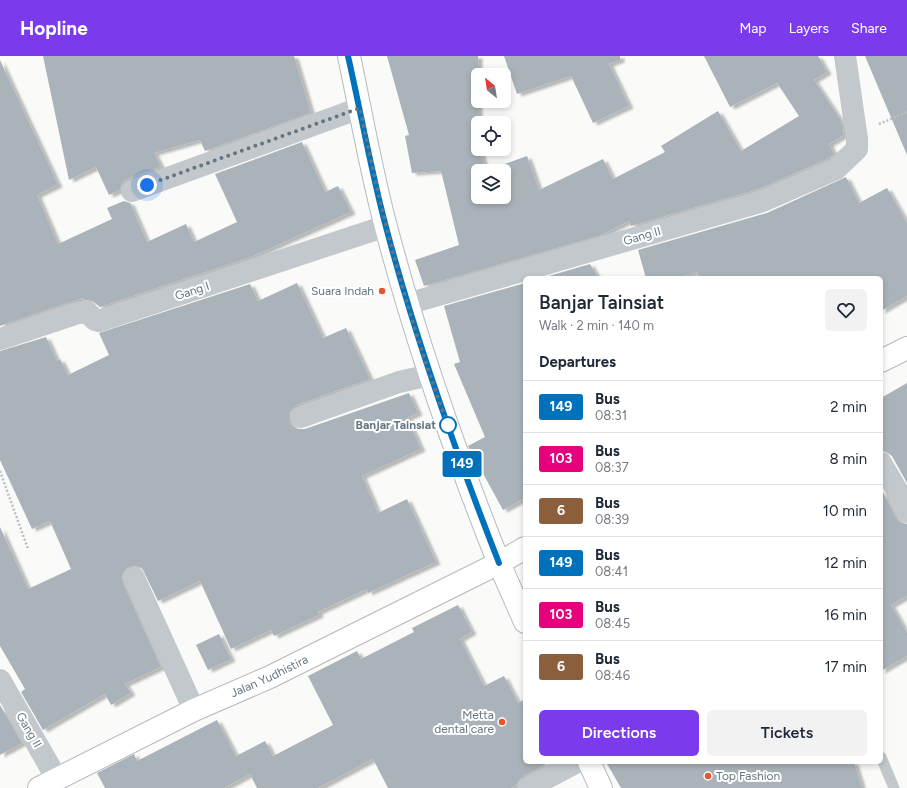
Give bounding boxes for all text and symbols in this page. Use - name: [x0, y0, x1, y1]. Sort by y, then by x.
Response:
- text: Hopline: [20, 17, 88, 40]
- text: Map: [739, 20, 767, 37]
- text: Layers: [789, 20, 829, 37]
- text: Share: [851, 20, 887, 37]
- north arrow: [471, 68, 511, 108]
- map controls: [471, 68, 511, 204]
- button: locate: [471, 116, 511, 156]
- button: layers: [471, 164, 511, 204]
- your location: [137, 175, 157, 195]
- street label: Gang II: [622, 224, 662, 248]
- street label: Gang I: [173, 279, 211, 303]
- place label: Suara Indah: [311, 284, 374, 298]
- marker: Suara Indah: [377, 286, 387, 296]
- button: heart: [825, 289, 867, 331]
- text: Banjar Tainsiat: [539, 291, 664, 314]
- text: Walk · 2 min · 140 m: [539, 318, 654, 333]
- text: Departures: [539, 353, 616, 371]
- text: Bus: [595, 390, 620, 408]
- text: 149: [550, 398, 572, 415]
- text: 2 min: [830, 398, 867, 416]
- text: 08:31: [595, 408, 627, 423]
- marker: Banjar Tainsiat: [439, 416, 457, 434]
- place label: Banjar Tainsiat: [356, 418, 436, 432]
- text: Bus: [595, 442, 620, 460]
- text: 103: [550, 450, 572, 467]
- text: 8 min: [829, 450, 867, 468]
- line badge: 149: [439, 451, 485, 477]
- text: 149: [451, 455, 473, 472]
- text: 08:37: [595, 460, 629, 475]
- text: Bus: [595, 494, 620, 512]
- text: 6: [557, 502, 565, 519]
- text: 10 min: [823, 502, 867, 520]
- text: 08:39: [595, 512, 629, 527]
- text: Bus: [595, 546, 620, 564]
- text: 149: [550, 554, 572, 571]
- text: 12 min: [824, 554, 867, 572]
- text: 08:41: [595, 564, 628, 579]
- text: Bus: [595, 598, 620, 616]
- text: 103: [550, 606, 572, 623]
- text: 16 min: [824, 606, 867, 624]
- text: 08:45: [595, 616, 630, 631]
- text: Bus: [595, 650, 620, 668]
- street label: Jalan Yudhistira: [228, 652, 310, 700]
- text: 6: [557, 658, 565, 675]
- text: 17 min: [824, 658, 867, 676]
- text: 08:46: [595, 668, 630, 683]
- place label: Metta dental care: [434, 708, 494, 736]
- street label: Gang II: [13, 710, 45, 750]
- button: Directions: [539, 710, 699, 756]
- button: Tickets: [707, 710, 867, 756]
- marker: Metta dental care: [497, 717, 507, 727]
- place label: Top Fashion: [716, 769, 780, 783]
- marker: Top Fashion: [703, 771, 713, 781]

